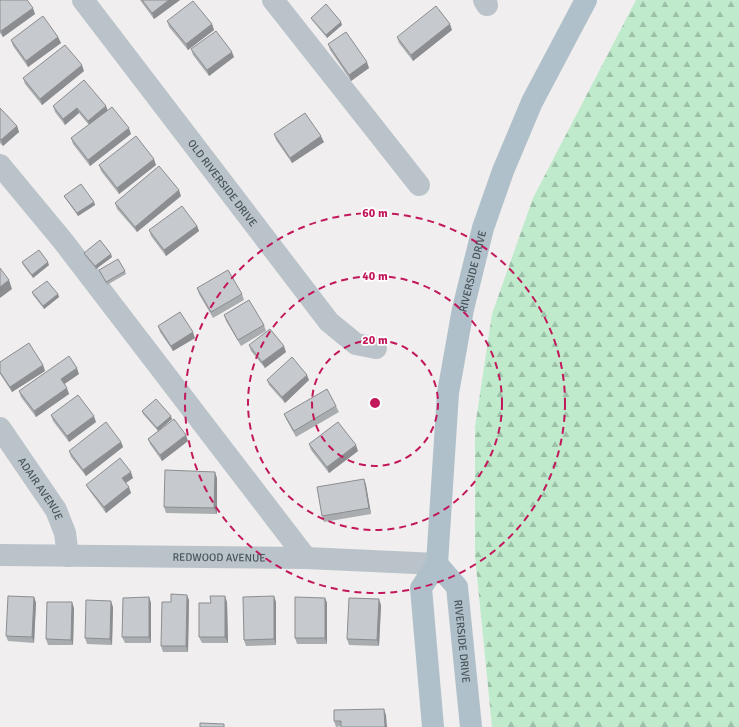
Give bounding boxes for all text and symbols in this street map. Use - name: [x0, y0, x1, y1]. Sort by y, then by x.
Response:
- street label: OLD RIVERSIDE DRIVE: [185, 137, 260, 229]
- text: 60 m: [362, 206, 388, 221]
- street label: RIVERSIDE DRIVE: [456, 229, 489, 313]
- text: 40 m: [362, 269, 388, 284]
- text: 20 m: [362, 333, 388, 348]
- centre of rings: [368, 396, 382, 410]
- street label: ADAIR AVENUE: [15, 455, 65, 522]
- street label: REDWOOD AVENUE: [172, 551, 266, 565]
- street label: RIVERSIDE DRIVE: [451, 599, 473, 684]

